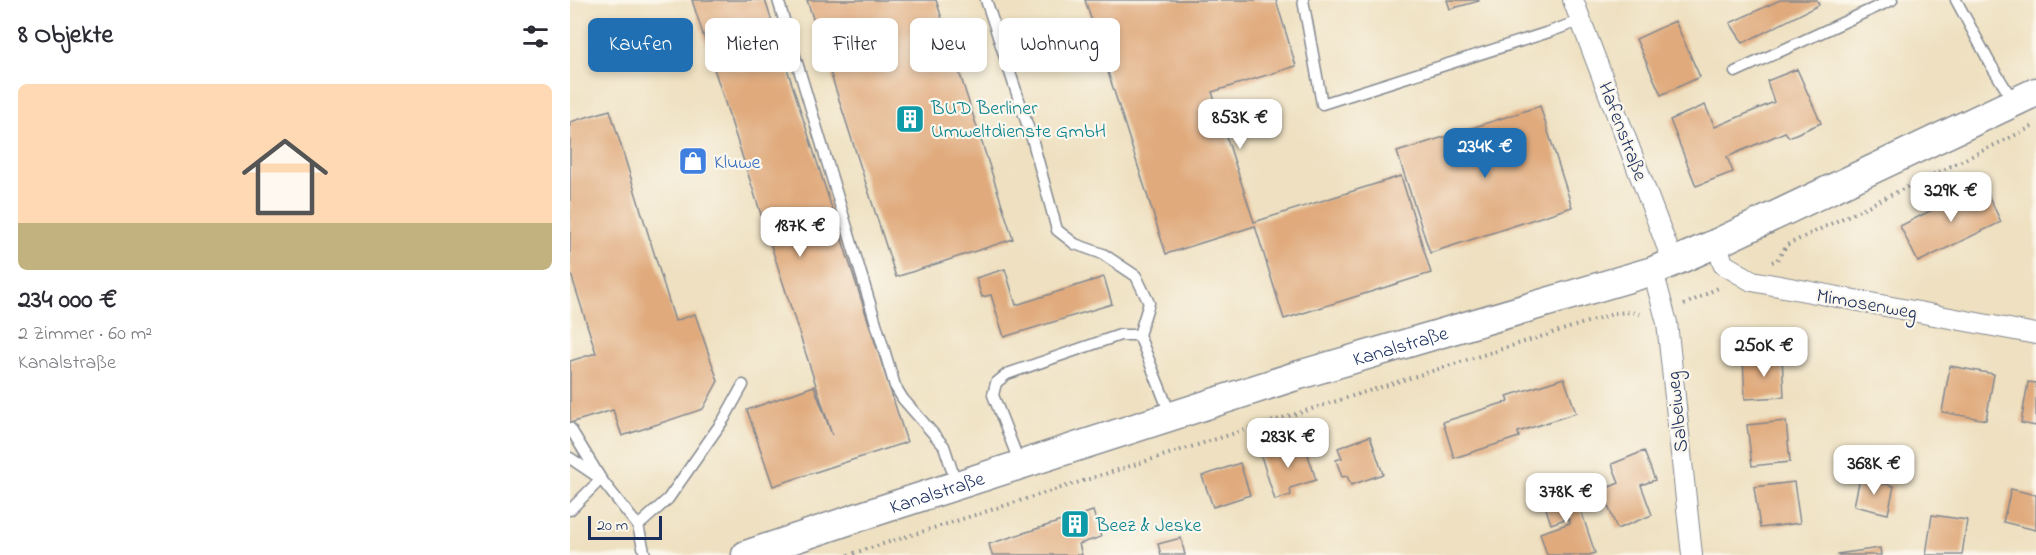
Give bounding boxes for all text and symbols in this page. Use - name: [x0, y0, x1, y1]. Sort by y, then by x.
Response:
- text: 8 Objekte: [18, 17, 113, 55]
- chip: Kaufen: [588, 18, 693, 72]
- chip: Mieten: [705, 18, 800, 72]
- chip: Filter: [812, 18, 898, 72]
- chip: Neu: [910, 18, 987, 72]
- chip: Wohnung: [999, 18, 1120, 72]
- icon: filters: [519, 20, 552, 53]
- street label: Hafenstraße: [1590, 78, 1654, 186]
- place label: BUD Berliner Umweltdienste GmbH: [930, 95, 1106, 147]
- pin: 853K €: [1191, 99, 1289, 150]
- building icon: BUD Berliner Umweltdienste GmbH: [894, 103, 926, 135]
- text: 853K €: [1212, 104, 1268, 133]
- icon: home: [231, 123, 339, 231]
- pin: 234K €: [1436, 128, 1534, 179]
- text: 234K €: [1457, 133, 1513, 162]
- shop icon: Kluwe: [677, 145, 709, 177]
- place label: Kluwe: [714, 149, 761, 178]
- pin: 329K €: [1902, 172, 2000, 223]
- text: 329K €: [1925, 177, 1977, 206]
- pin: 187K €: [751, 207, 849, 258]
- text: 187K €: [775, 212, 825, 241]
- text: 234 000 €: [18, 282, 117, 320]
- street label: Mimosenweg: [1814, 282, 1919, 330]
- text: 2 Zimmer · 60 m²: [18, 320, 152, 349]
- street label: Kanalstraße: [1350, 320, 1452, 375]
- pin: 250K €: [1715, 327, 1813, 378]
- text: 250K €: [1735, 332, 1793, 361]
- text: Kanalstraße: [18, 349, 116, 378]
- street label: Salbeiweg: [1660, 370, 1698, 454]
- pin: 283K €: [1239, 418, 1337, 469]
- text: 283K €: [1261, 423, 1315, 452]
- pin: 368K €: [1825, 445, 1923, 496]
- text: 368K €: [1847, 450, 1901, 479]
- street label: Kanalstraße: [886, 465, 989, 523]
- pin: 378K €: [1517, 473, 1615, 524]
- text: 378K €: [1540, 478, 1592, 507]
- building icon: Beez & Jeske: [1059, 508, 1091, 540]
- place label: Beez & Jeske: [1095, 512, 1202, 541]
- scale bar: [588, 513, 662, 540]
- text: 20 m: [597, 514, 628, 538]

